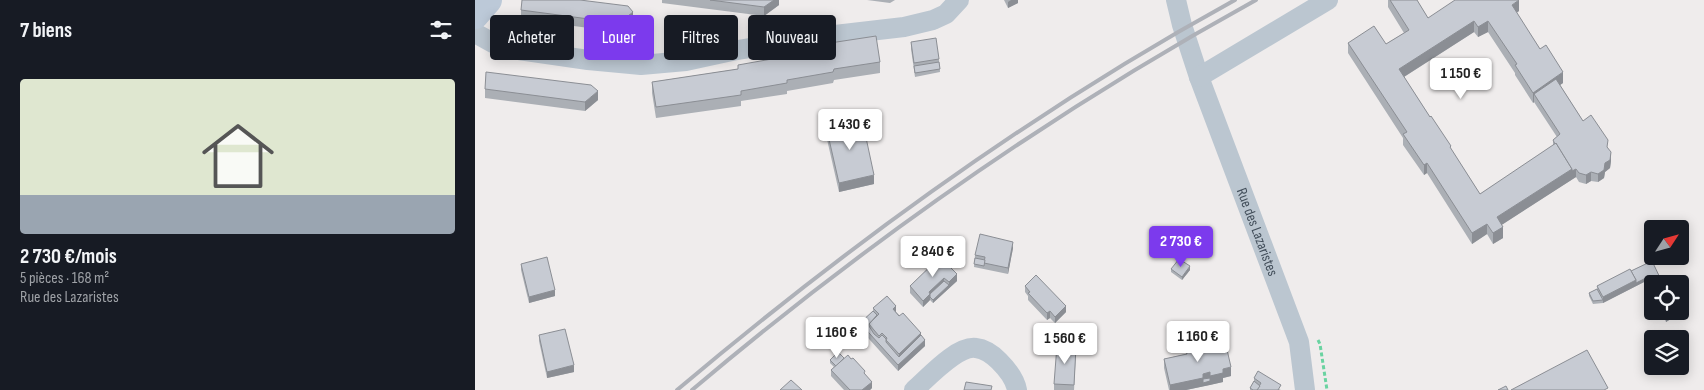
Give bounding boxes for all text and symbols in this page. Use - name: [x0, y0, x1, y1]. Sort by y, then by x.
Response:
- chip: Acheter: [490, 15, 574, 60]
- chip: Louer: [584, 15, 654, 60]
- chip: Filtres: [664, 15, 738, 60]
- chip: Nouveau: [748, 15, 836, 60]
- icon: filters: [427, 16, 455, 44]
- text: 7 biens: [20, 18, 72, 43]
- pin: 1 150 €: [1415, 58, 1507, 100]
- text: 1 150 €: [1441, 64, 1481, 83]
- pin: 1 430 €: [804, 108, 896, 151]
- icon: home: [193, 111, 283, 201]
- text: 1 430 €: [829, 115, 871, 134]
- street label: Rue des Lazaristes: [1232, 185, 1282, 279]
- north arrow: [1644, 220, 1689, 265]
- map controls: [1644, 220, 1689, 375]
- pin: 2 730 €: [1135, 226, 1227, 268]
- text: 2 730 €: [1160, 232, 1202, 251]
- pin: 2 840 €: [887, 236, 979, 278]
- text: 2 840 €: [912, 242, 954, 261]
- text: 2 730 €/mois: [20, 244, 117, 269]
- text: 5 pièces · 168 m²: [20, 269, 109, 288]
- button: locate: [1644, 275, 1689, 320]
- text: Rue des Lazaristes: [20, 288, 119, 307]
- pin: 1 160 €: [791, 316, 883, 359]
- pin: 1 160 €: [1152, 320, 1244, 363]
- pin: 1 560 €: [1019, 322, 1111, 365]
- text: 1 160 €: [817, 323, 857, 342]
- text: 1 160 €: [1178, 327, 1218, 346]
- text: 1 560 €: [1044, 329, 1086, 348]
- button: layers: [1644, 330, 1689, 375]

